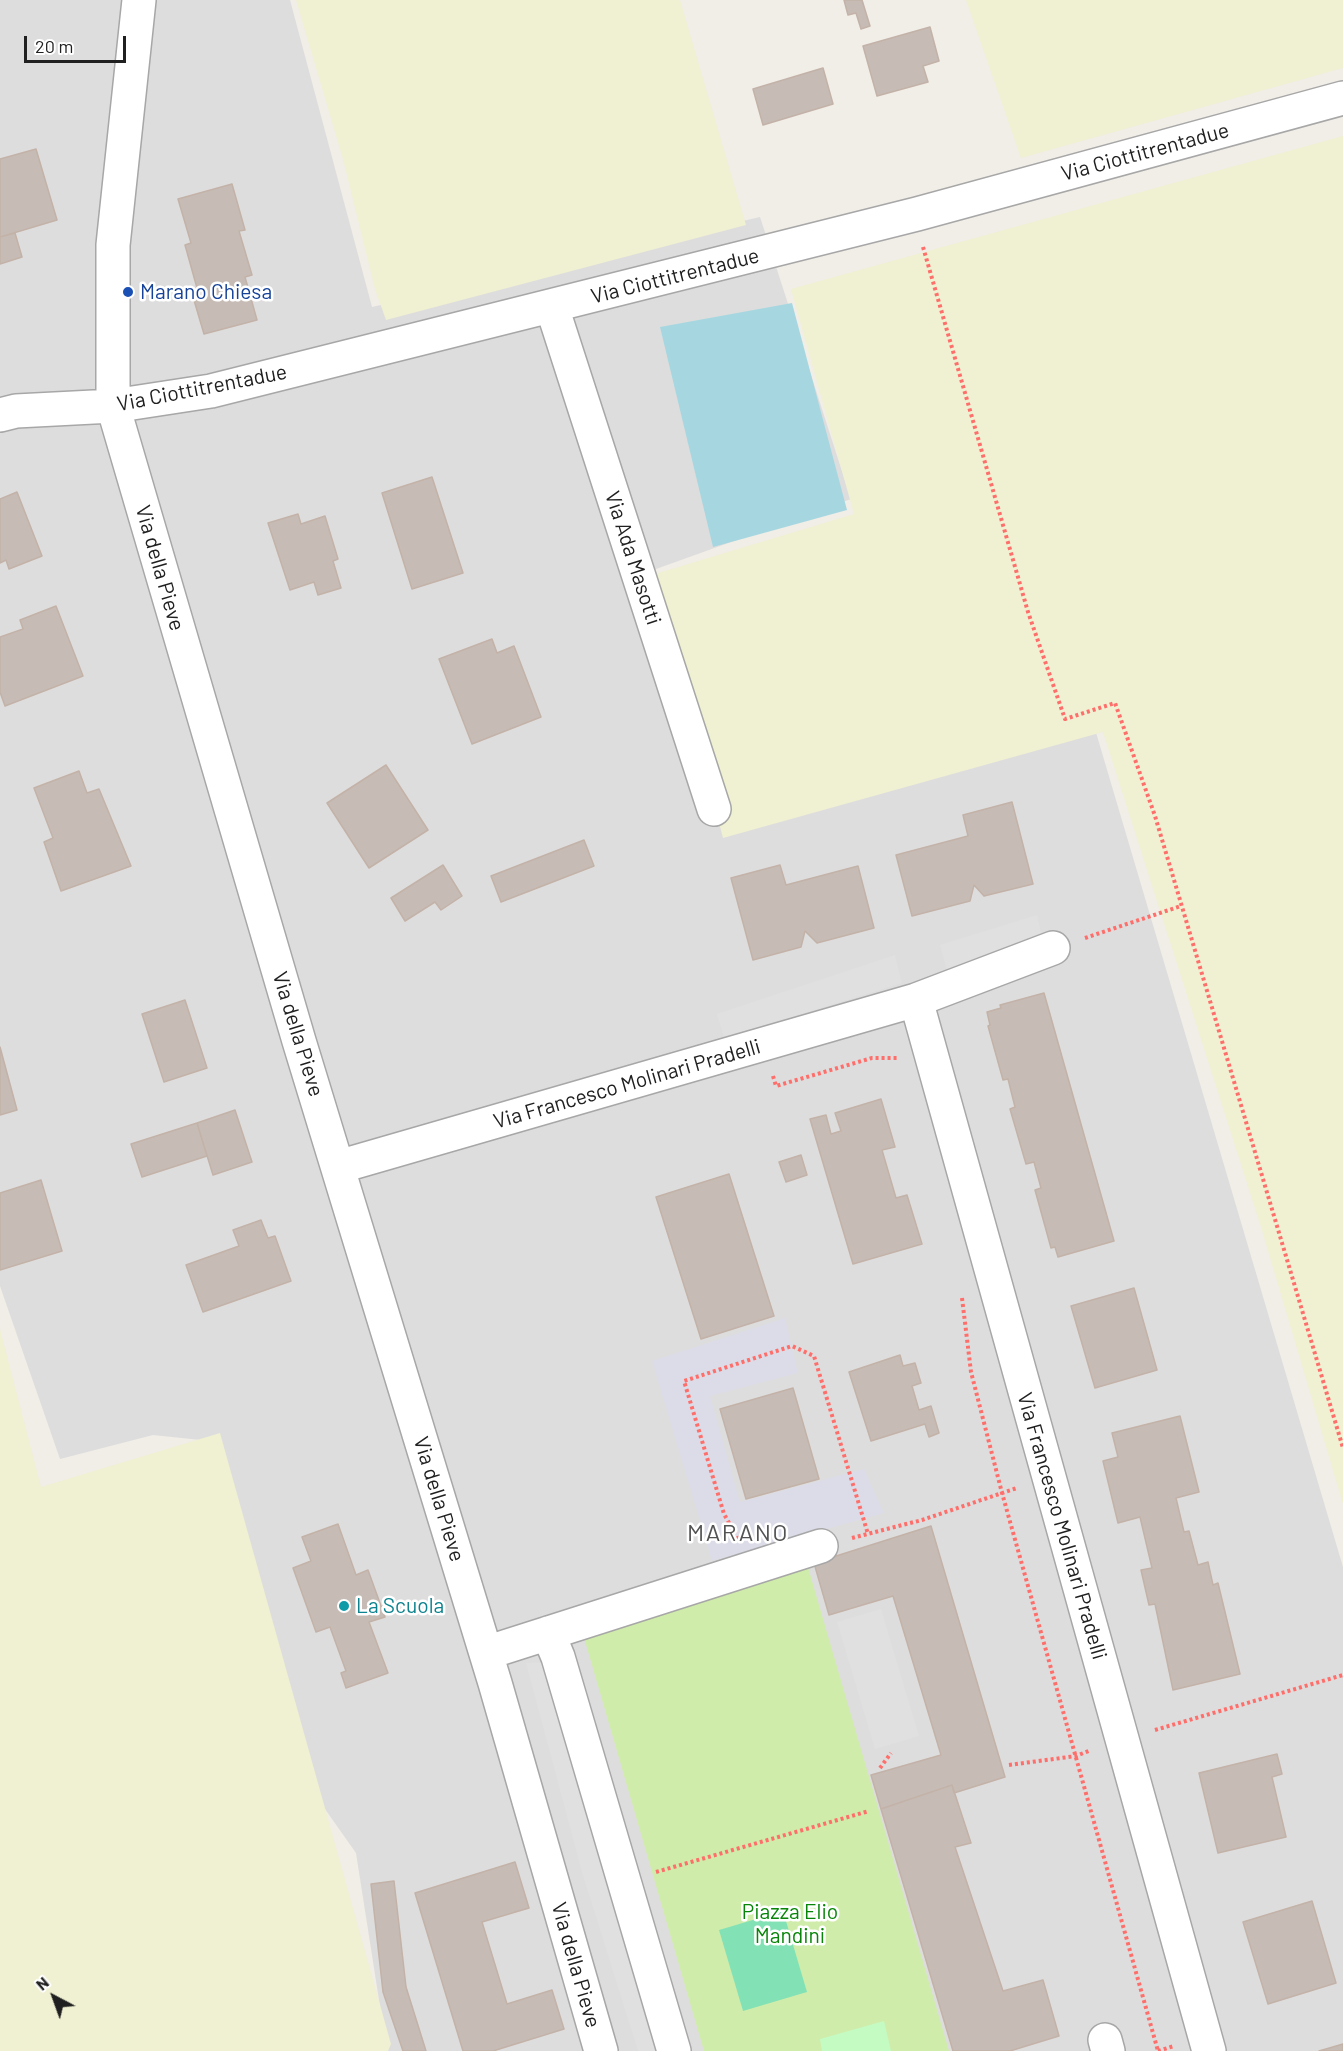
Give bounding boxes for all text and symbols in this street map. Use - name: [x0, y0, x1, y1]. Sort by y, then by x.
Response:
- scale bar: [27, 24, 129, 62]
- text: 20 m: [35, 35, 73, 57]
- street label: Via Ciottitrentadue: [1058, 117, 1232, 187]
- street label: Via Ciottitrentadue: [588, 243, 762, 309]
- place label: Marano Chiesa: [140, 279, 272, 305]
- marker: Marano Chiesa: [121, 285, 135, 299]
- street label: Via Ciottitrentadue: [115, 359, 289, 417]
- street label: Via Ada Masotti: [599, 488, 667, 628]
- street label: Via della Pieve: [130, 502, 190, 634]
- street label: Via della Pieve: [267, 968, 329, 1100]
- street label: Via Francesco Molinari Pradelli: [491, 1034, 763, 1134]
- street label: Via Francesco Molinari Pradelli: [1012, 1390, 1112, 1662]
- street label: Via della Pieve: [408, 1433, 470, 1565]
- district label: MARANO: [687, 1519, 789, 1547]
- place label: La Scuola: [356, 1593, 444, 1619]
- marker: La Scuola: [337, 1599, 351, 1613]
- street label: Via della Pieve: [546, 1899, 606, 2031]
- park label: Piazza Elio Mandini: [742, 1899, 838, 1949]
- north arrow: [24, 1967, 84, 2027]
- text: N: [32, 1972, 52, 1994]

